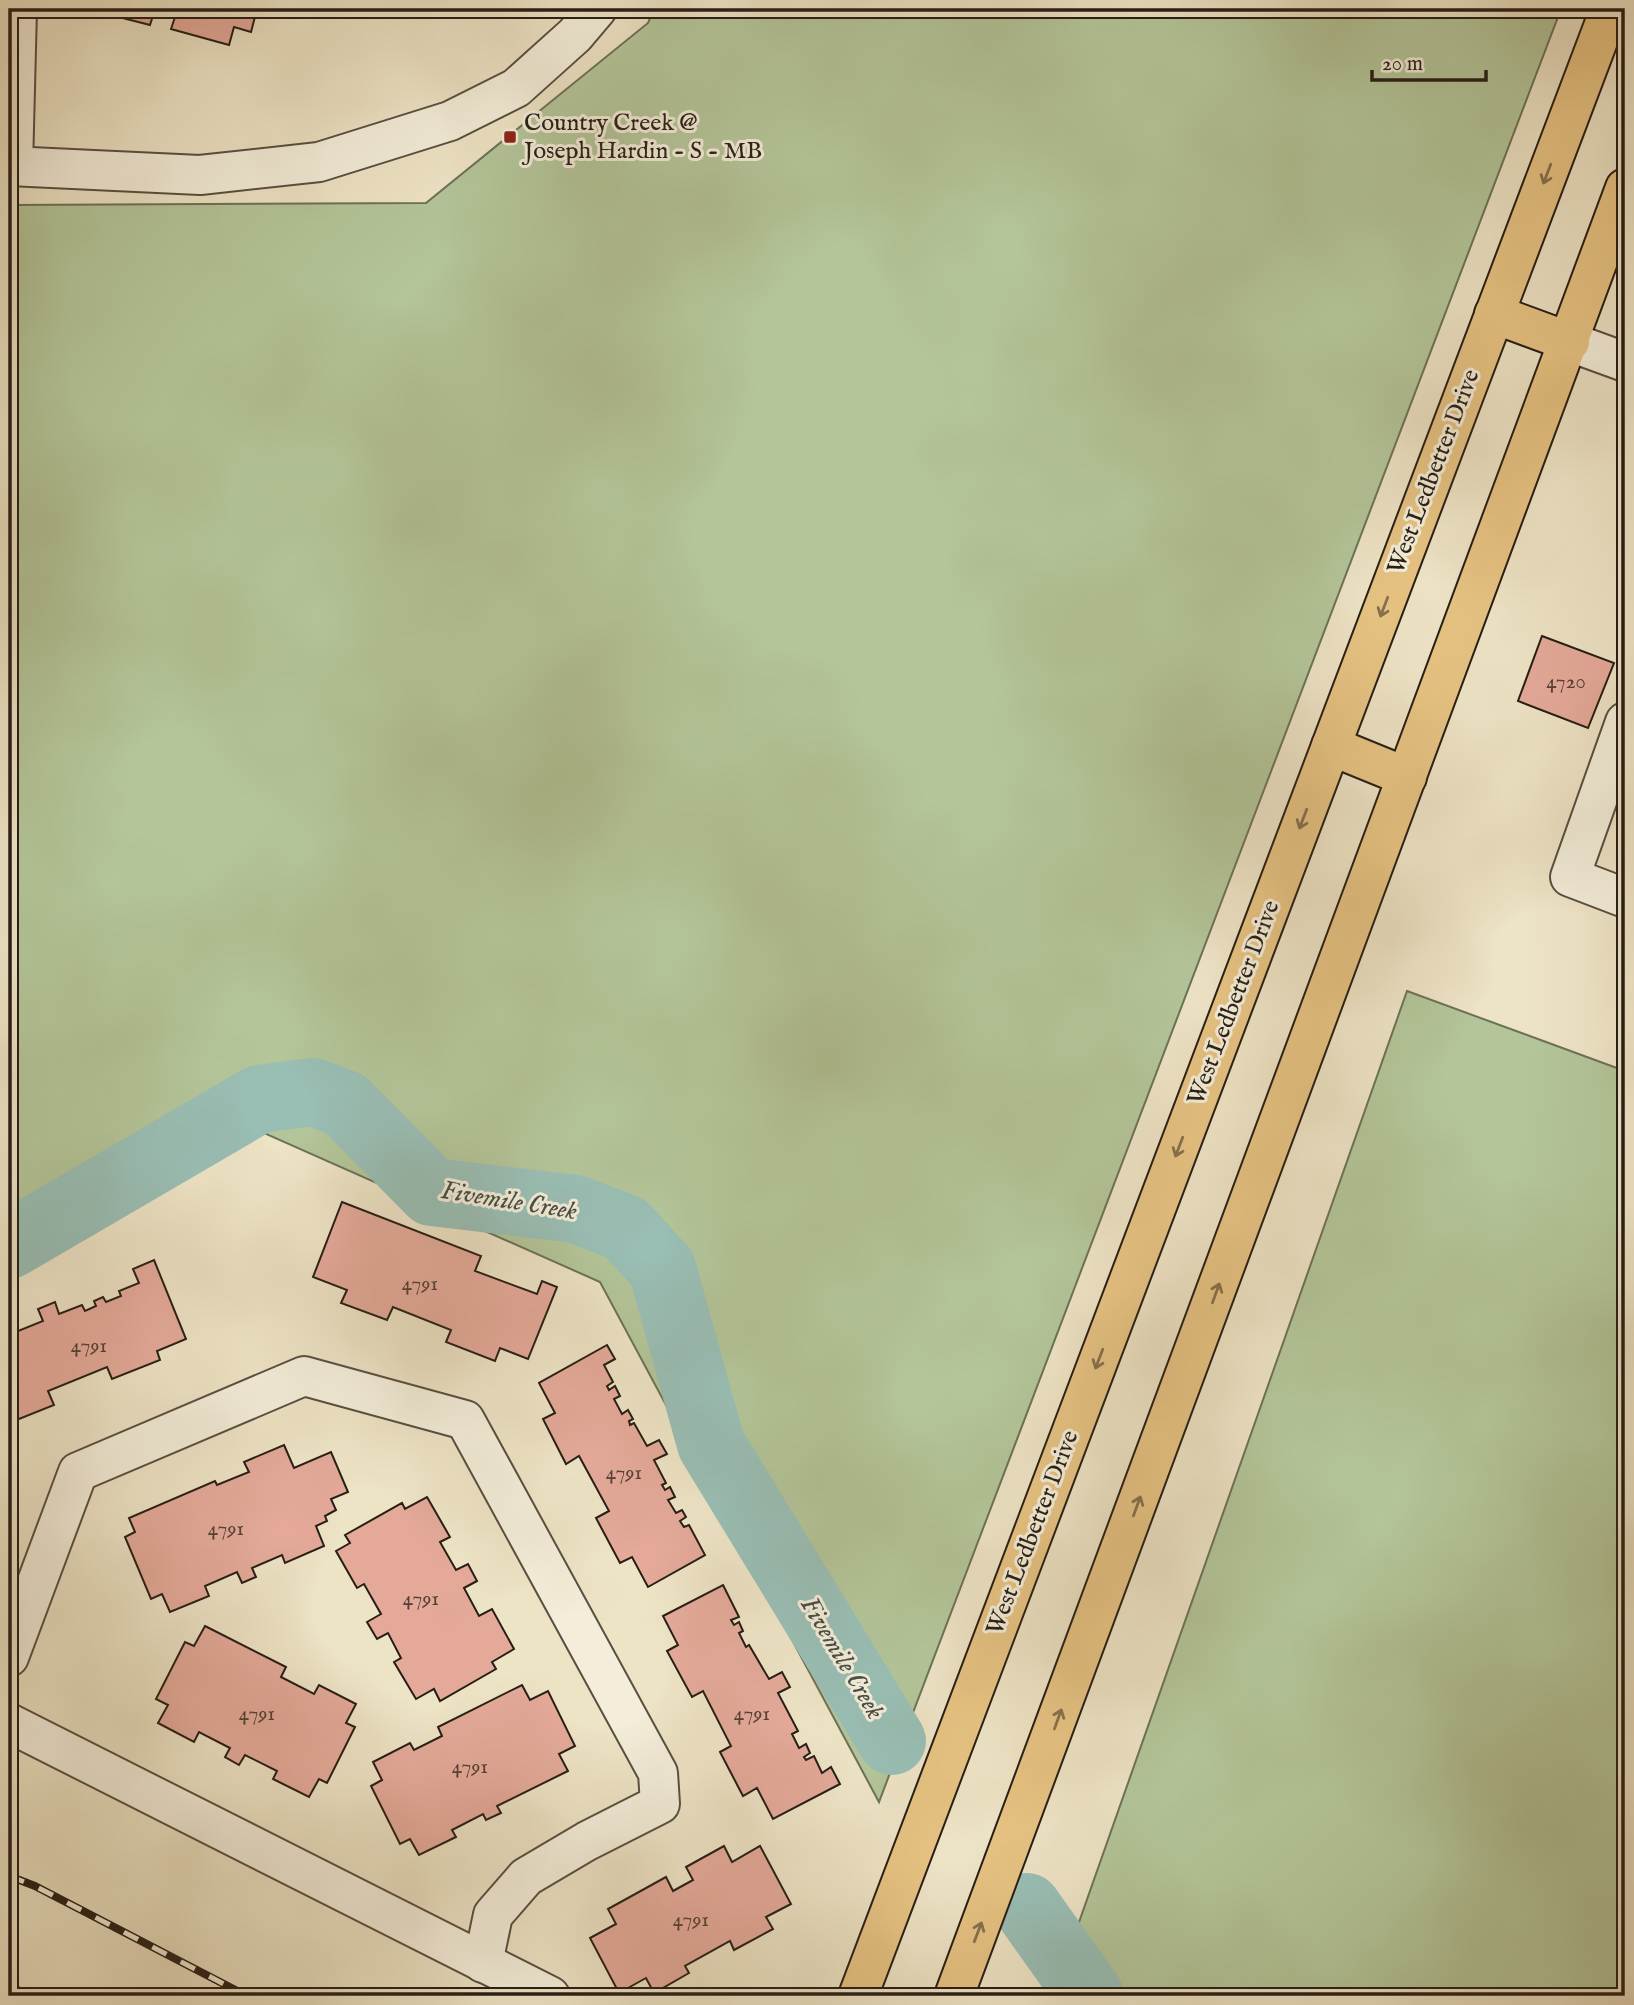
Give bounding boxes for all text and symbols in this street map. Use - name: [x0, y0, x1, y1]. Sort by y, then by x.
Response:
- scale bar: [1372, 38, 1485, 82]
- text: 20 m: [1382, 51, 1423, 78]
- place label: Country Creek @ Joseph Hardin - S - MB: [521, 108, 762, 167]
- marker: Country Creek @ Joseph Hardin - S - MB: [502, 129, 518, 145]
- one-way arrow: [1540, 163, 1553, 185]
- street label: West Ledbetter Drive: [1381, 365, 1487, 579]
- one-way arrow: [1376, 595, 1389, 617]
- house number: 4720: [1546, 669, 1586, 696]
- one-way arrow: [1296, 808, 1308, 830]
- street label: West Ledbetter Drive: [1181, 896, 1287, 1110]
- one-way arrow: [1172, 1135, 1184, 1157]
- water label: Fivemile Creek: [439, 1174, 580, 1228]
- house number: 4791: [402, 1271, 438, 1298]
- one-way arrow: [1211, 1282, 1223, 1304]
- house number: 4791: [71, 1333, 107, 1360]
- one-way arrow: [1091, 1348, 1104, 1370]
- street label: West Ledbetter Drive: [980, 1426, 1086, 1640]
- house number: 4791: [606, 1460, 642, 1487]
- one-way arrow: [1131, 1496, 1144, 1517]
- house number: 4791: [208, 1516, 244, 1543]
- house number: 4791: [403, 1586, 439, 1613]
- water label: Fivemile Creek: [792, 1591, 892, 1726]
- house number: 4791: [239, 1701, 275, 1728]
- house number: 4791: [734, 1701, 770, 1728]
- one-way arrow: [1052, 1709, 1065, 1731]
- house number: 4791: [452, 1754, 488, 1781]
- house number: 4791: [673, 1907, 709, 1934]
- one-way arrow: [973, 1922, 985, 1944]

